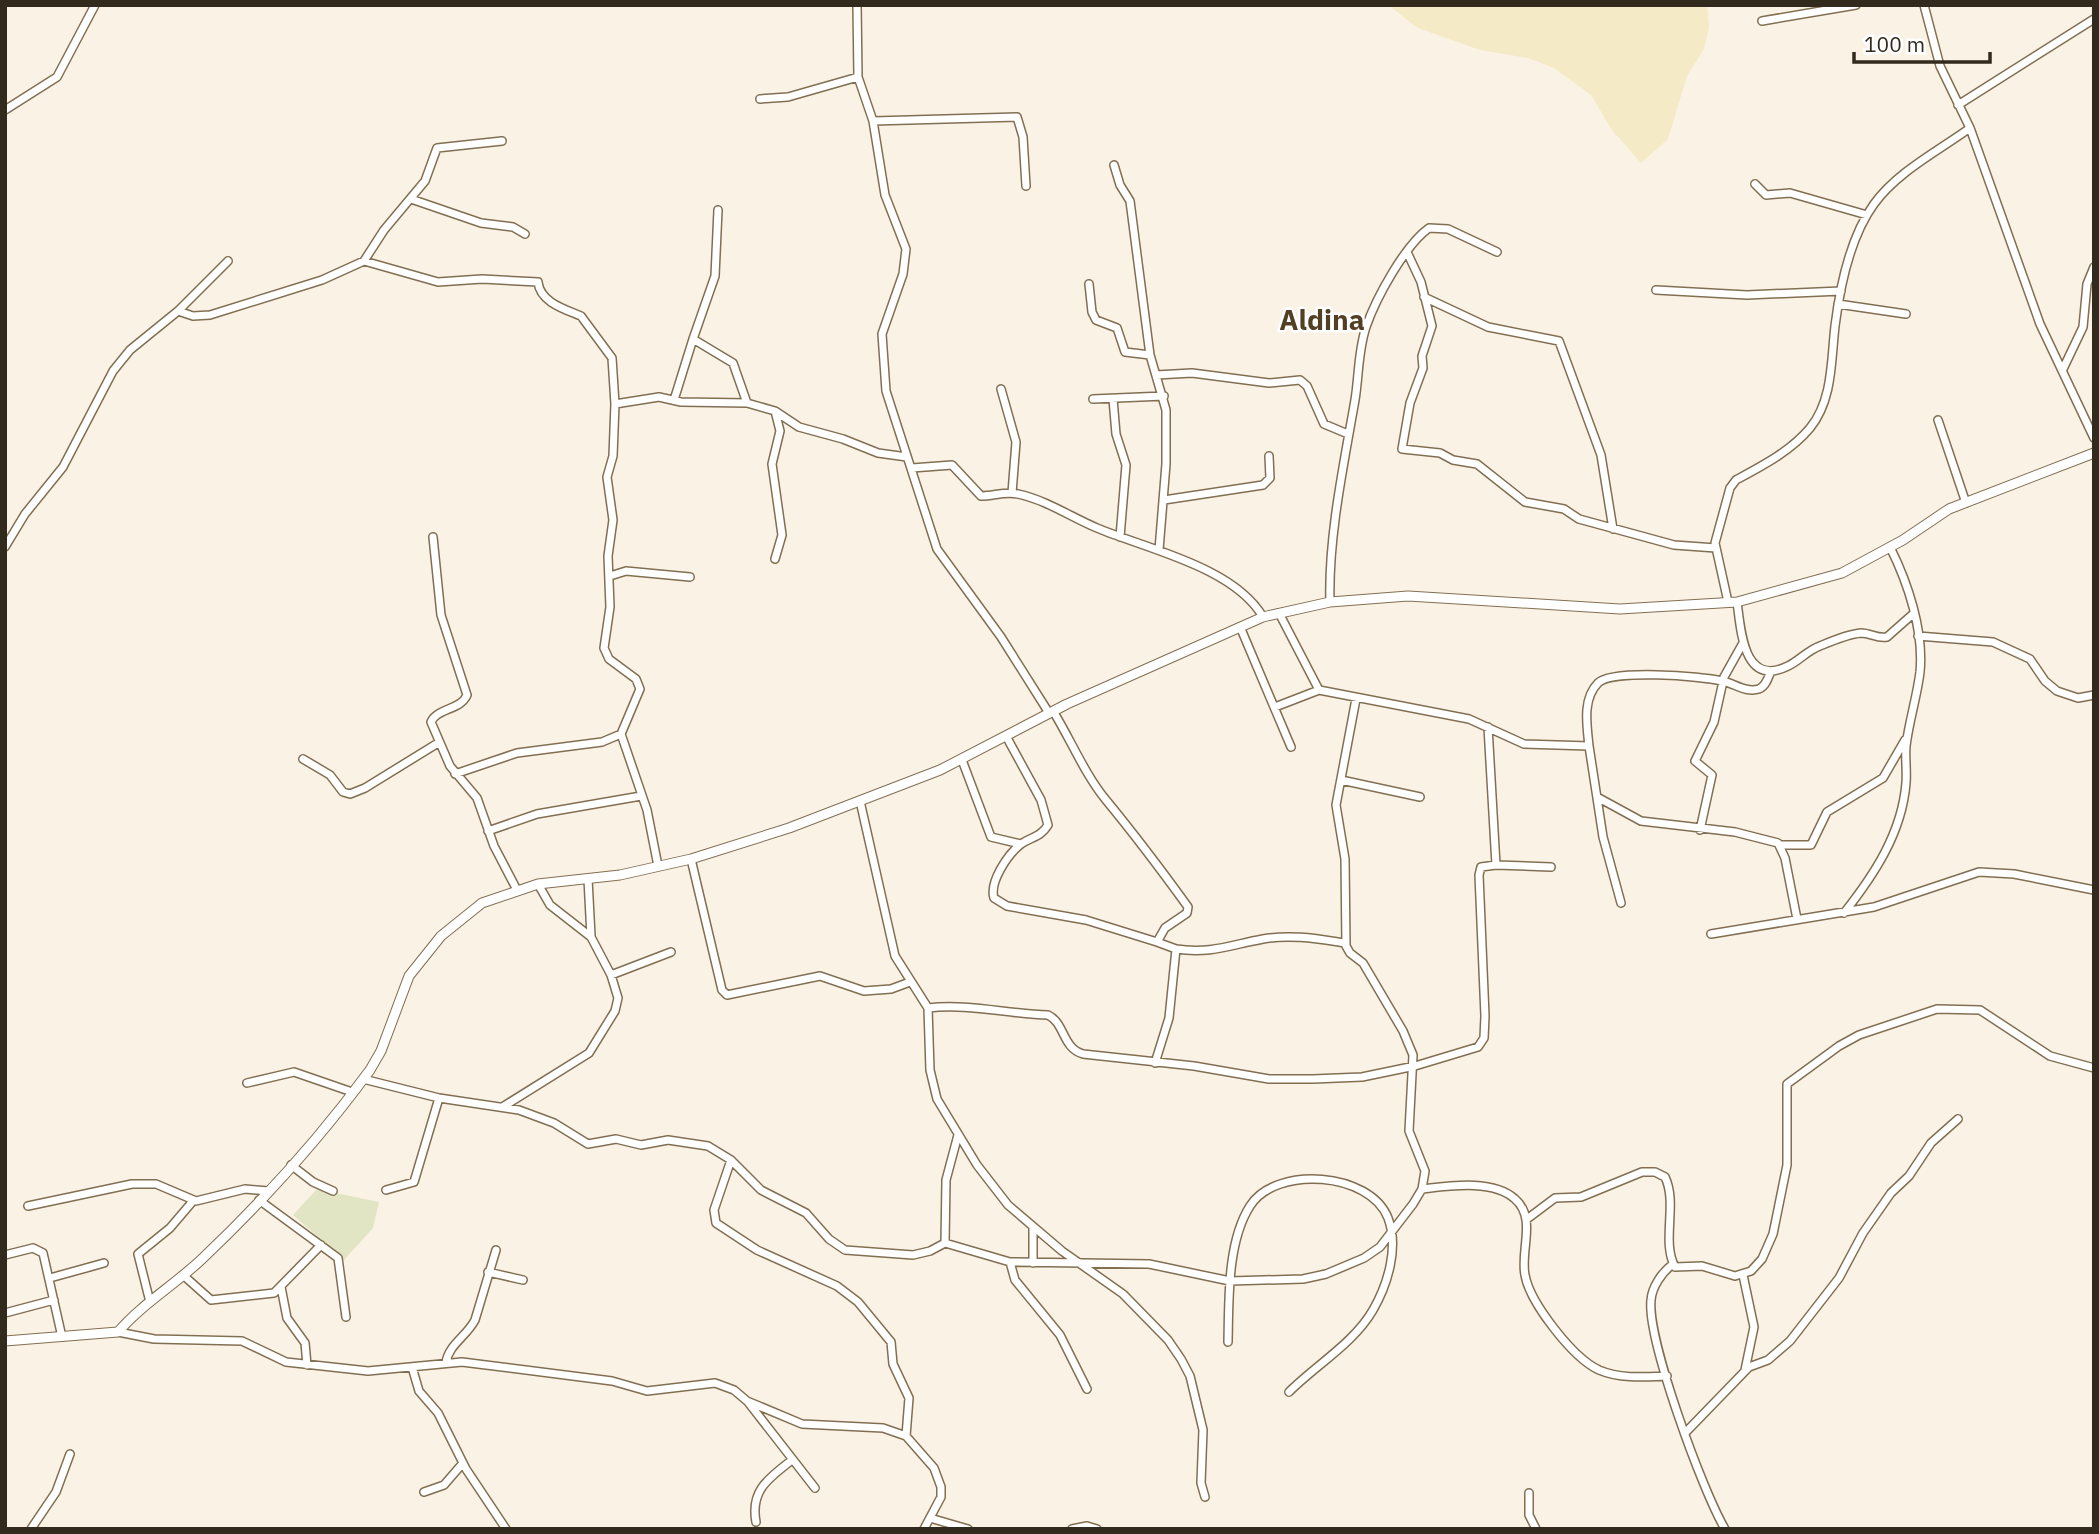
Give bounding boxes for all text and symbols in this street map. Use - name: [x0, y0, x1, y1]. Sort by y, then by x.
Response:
- scale bar: [1854, 21, 1990, 65]
- text: 100 m: [1864, 30, 1925, 58]
- district label: Aldina: [1279, 301, 1365, 338]

